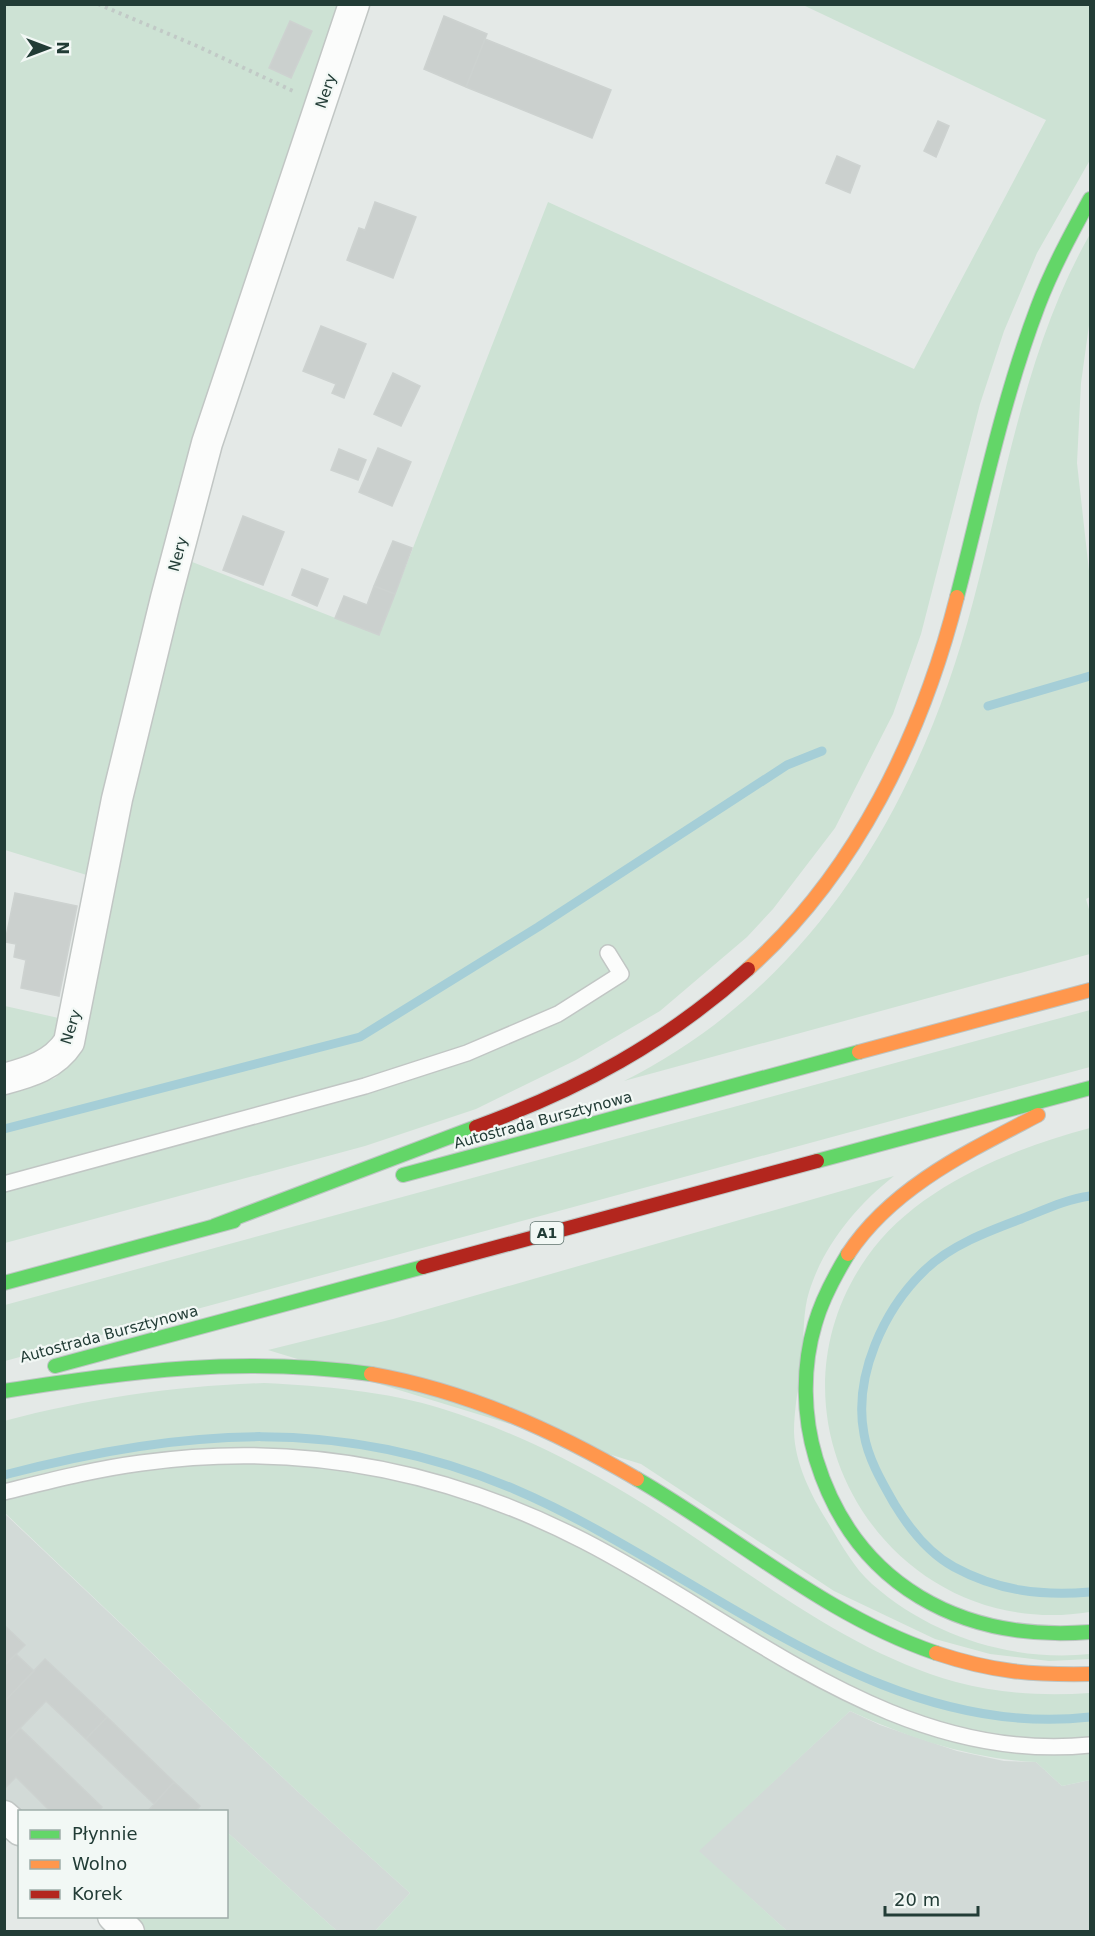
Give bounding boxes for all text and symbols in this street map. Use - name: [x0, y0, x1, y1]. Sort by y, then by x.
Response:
- north arrow: [18, 18, 78, 78]
- text: N: [53, 41, 72, 55]
- street label: Nery: [312, 71, 340, 111]
- street label: Nery: [165, 534, 191, 573]
- street label: Nery: [57, 1007, 85, 1047]
- street label: Autostrada Bursztynowa: [452, 1088, 634, 1152]
- road number: A1: [530, 1222, 564, 1244]
- street label: Autostrada Bursztynowa: [18, 1302, 200, 1366]
- legend: [18, 1810, 228, 1918]
- text: Płynnie: [72, 1823, 138, 1844]
- text: Wolno: [72, 1853, 127, 1874]
- scale bar: [885, 1879, 978, 1917]
- text: Korek: [72, 1883, 123, 1904]
- text: 20 m: [894, 1889, 940, 1910]

